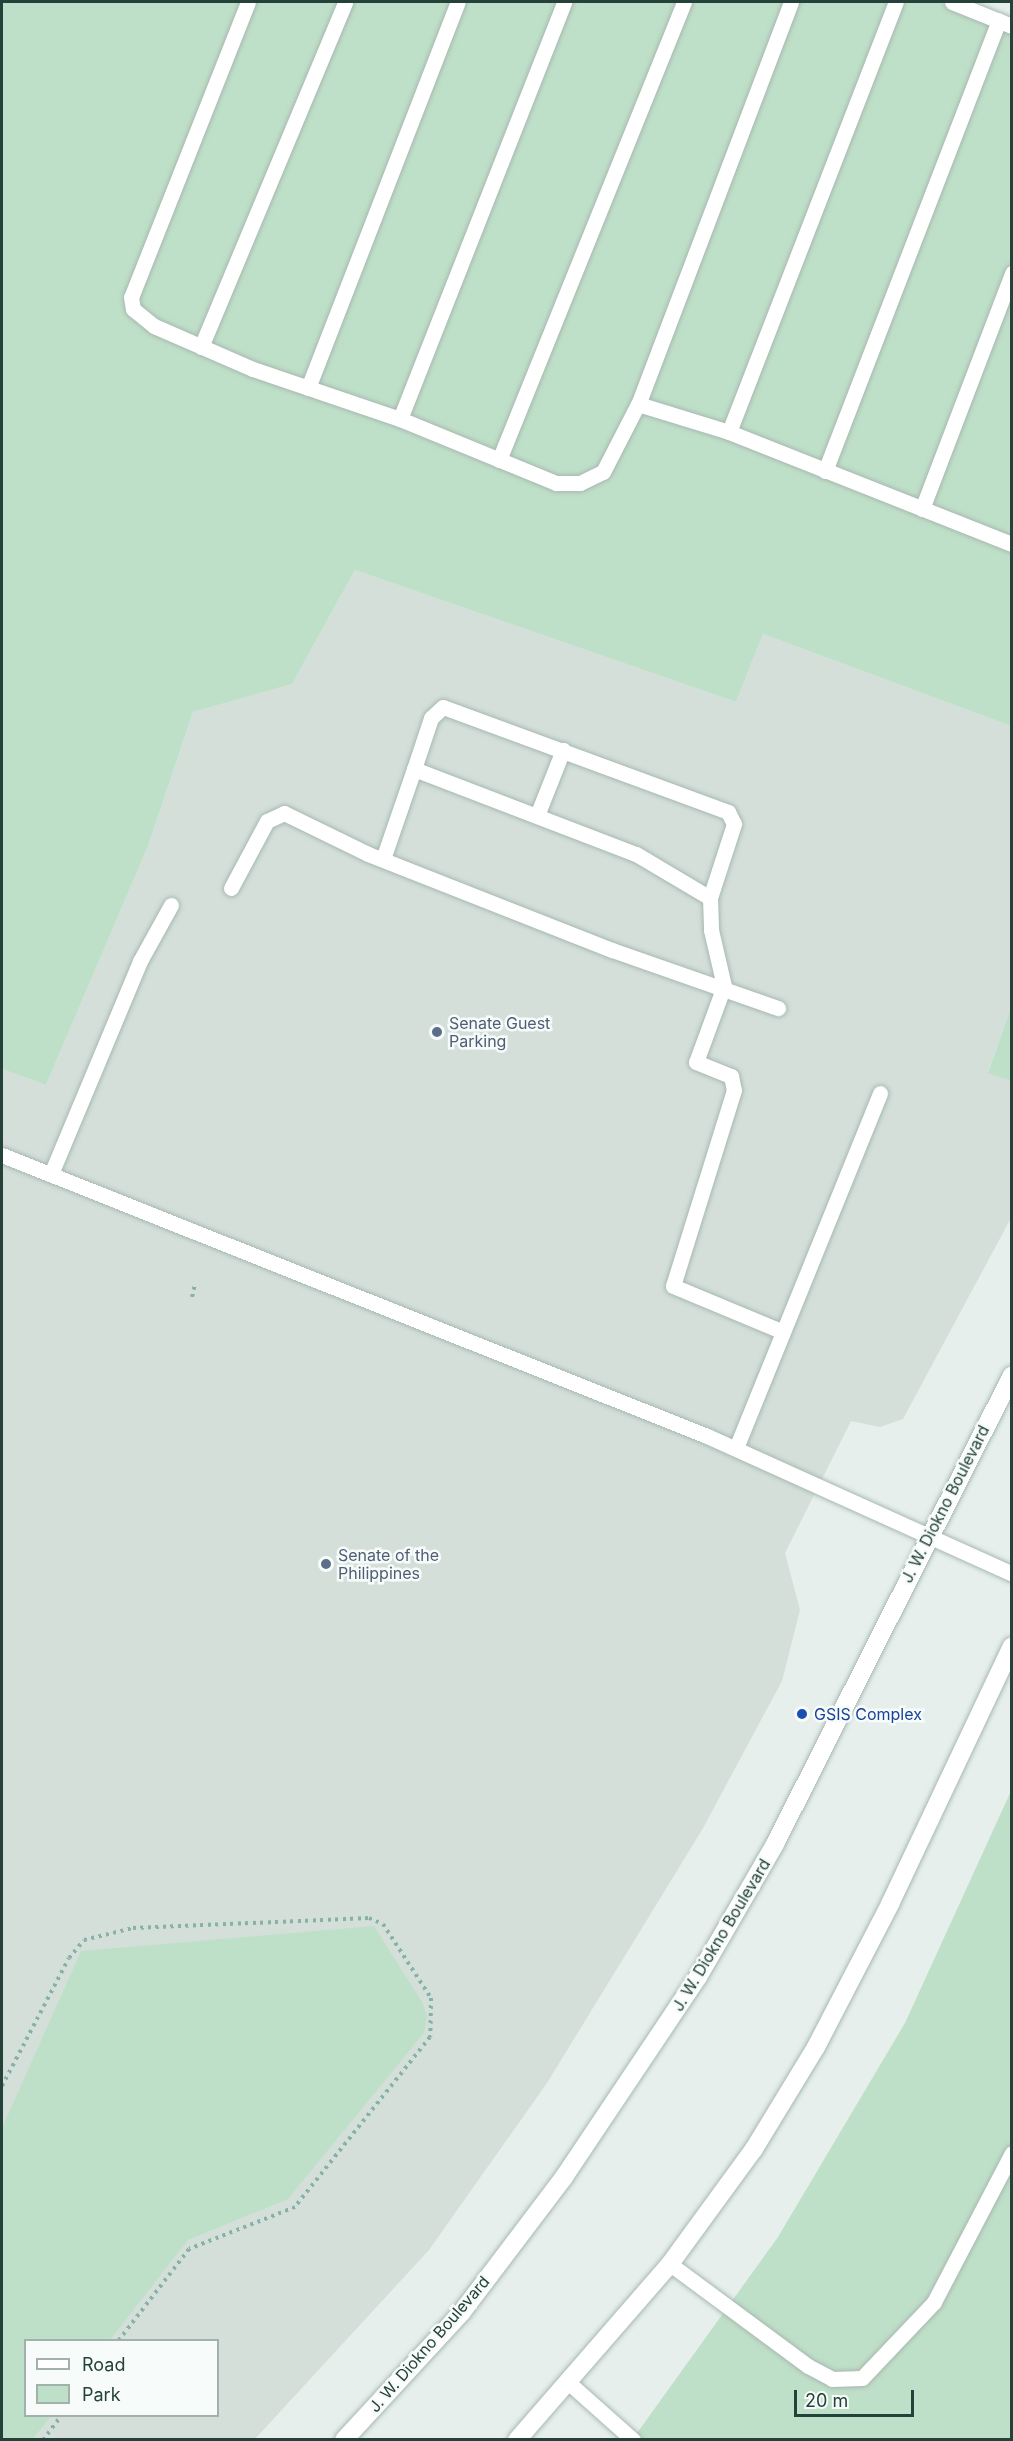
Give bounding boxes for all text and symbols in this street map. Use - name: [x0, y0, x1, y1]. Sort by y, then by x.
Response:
- place label: Senate Guest Parking: [449, 1013, 550, 1051]
- marker: Senate Guest Parking: [430, 1025, 444, 1039]
- street label: J. W. Diokno Boulevard: [897, 1422, 993, 1586]
- place label: Senate of the Philippines: [338, 1545, 439, 1583]
- marker: Senate of the Philippines: [319, 1557, 333, 1571]
- place label: GSIS Complex: [814, 1704, 922, 1724]
- marker: GSIS Complex: [795, 1707, 809, 1721]
- street label: J. W. Diokno Boulevard: [668, 1855, 774, 2015]
- street label: J. W. Diokno Boulevard: [365, 2272, 493, 2416]
- legend: [24, 2339, 219, 2417]
- text: Road: [82, 2354, 125, 2375]
- scale bar: [797, 2378, 917, 2416]
- text: Park: [82, 2384, 121, 2405]
- text: 20 m: [805, 2390, 848, 2411]

